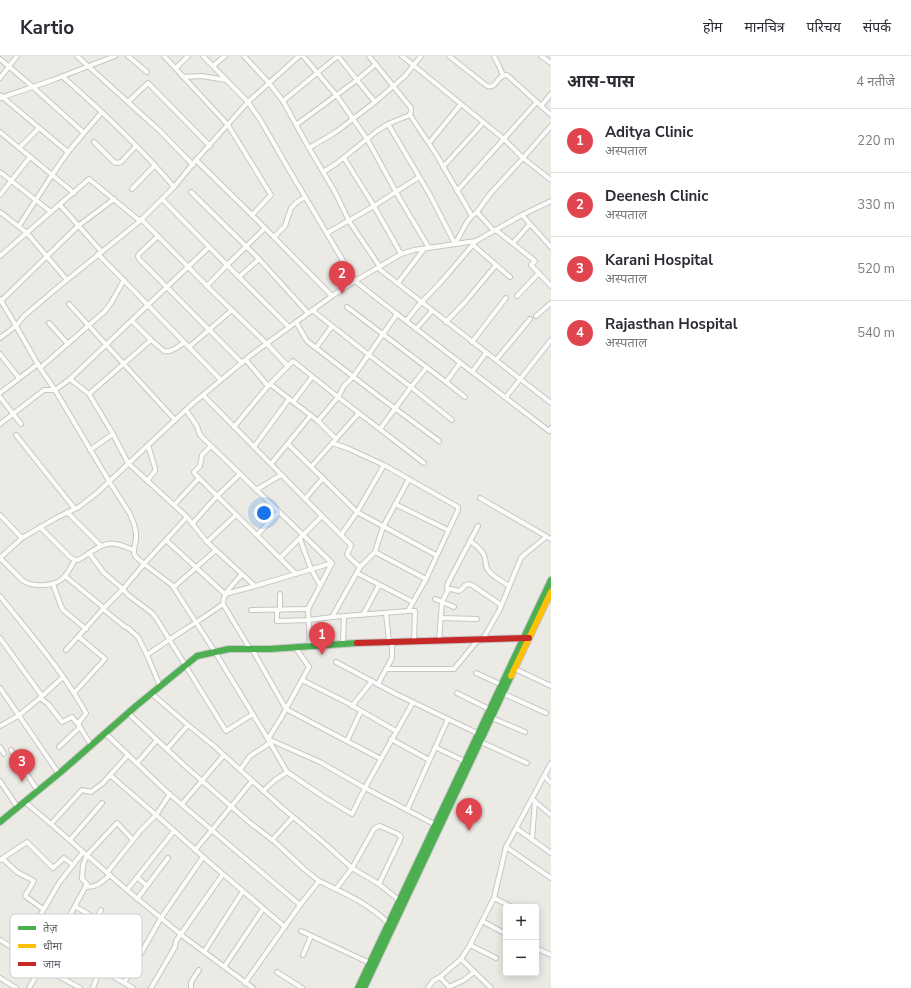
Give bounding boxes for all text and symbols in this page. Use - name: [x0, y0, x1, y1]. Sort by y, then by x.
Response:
- text: Kartio: [20, 15, 74, 41]
- text: होम: [703, 18, 722, 37]
- text: मानचित्र: [744, 18, 785, 37]
- text: परिचय: [807, 18, 841, 37]
- text: संपर्क: [863, 18, 891, 37]
- text: आस-पास: [567, 70, 634, 93]
- text: 4 नतीजे: [856, 73, 895, 91]
- text: Aditya Clinic: [605, 122, 693, 142]
- text: 1: [576, 132, 584, 150]
- text: 220 m: [857, 132, 895, 150]
- text: अस्पताल: [605, 142, 647, 160]
- text: Deenesh Clinic: [605, 186, 708, 206]
- text: 2: [576, 196, 584, 214]
- text: 330 m: [857, 196, 895, 214]
- text: अस्पताल: [605, 206, 647, 224]
- text: Karani Hospital: [605, 250, 713, 270]
- text: 3: [576, 260, 584, 278]
- text: 520 m: [857, 260, 895, 278]
- pin: 2: [329, 261, 355, 294]
- text: अस्पताल: [605, 270, 647, 288]
- text: Rajasthan Hospital: [605, 314, 737, 334]
- text: 4: [576, 324, 584, 342]
- text: 540 m: [857, 324, 895, 342]
- text: अस्पताल: [605, 334, 647, 352]
- your location: [254, 503, 274, 523]
- pin: 1: [309, 622, 335, 655]
- pin: 3: [9, 749, 35, 782]
- pin: 4: [456, 798, 482, 831]
- map controls: [503, 904, 539, 976]
- button: +: [503, 904, 539, 940]
- legend: [10, 914, 142, 978]
- text: तेज़: [43, 921, 58, 936]
- text: धीमा: [43, 939, 62, 954]
- button: −: [503, 940, 539, 976]
- text: जाम: [43, 957, 61, 972]

